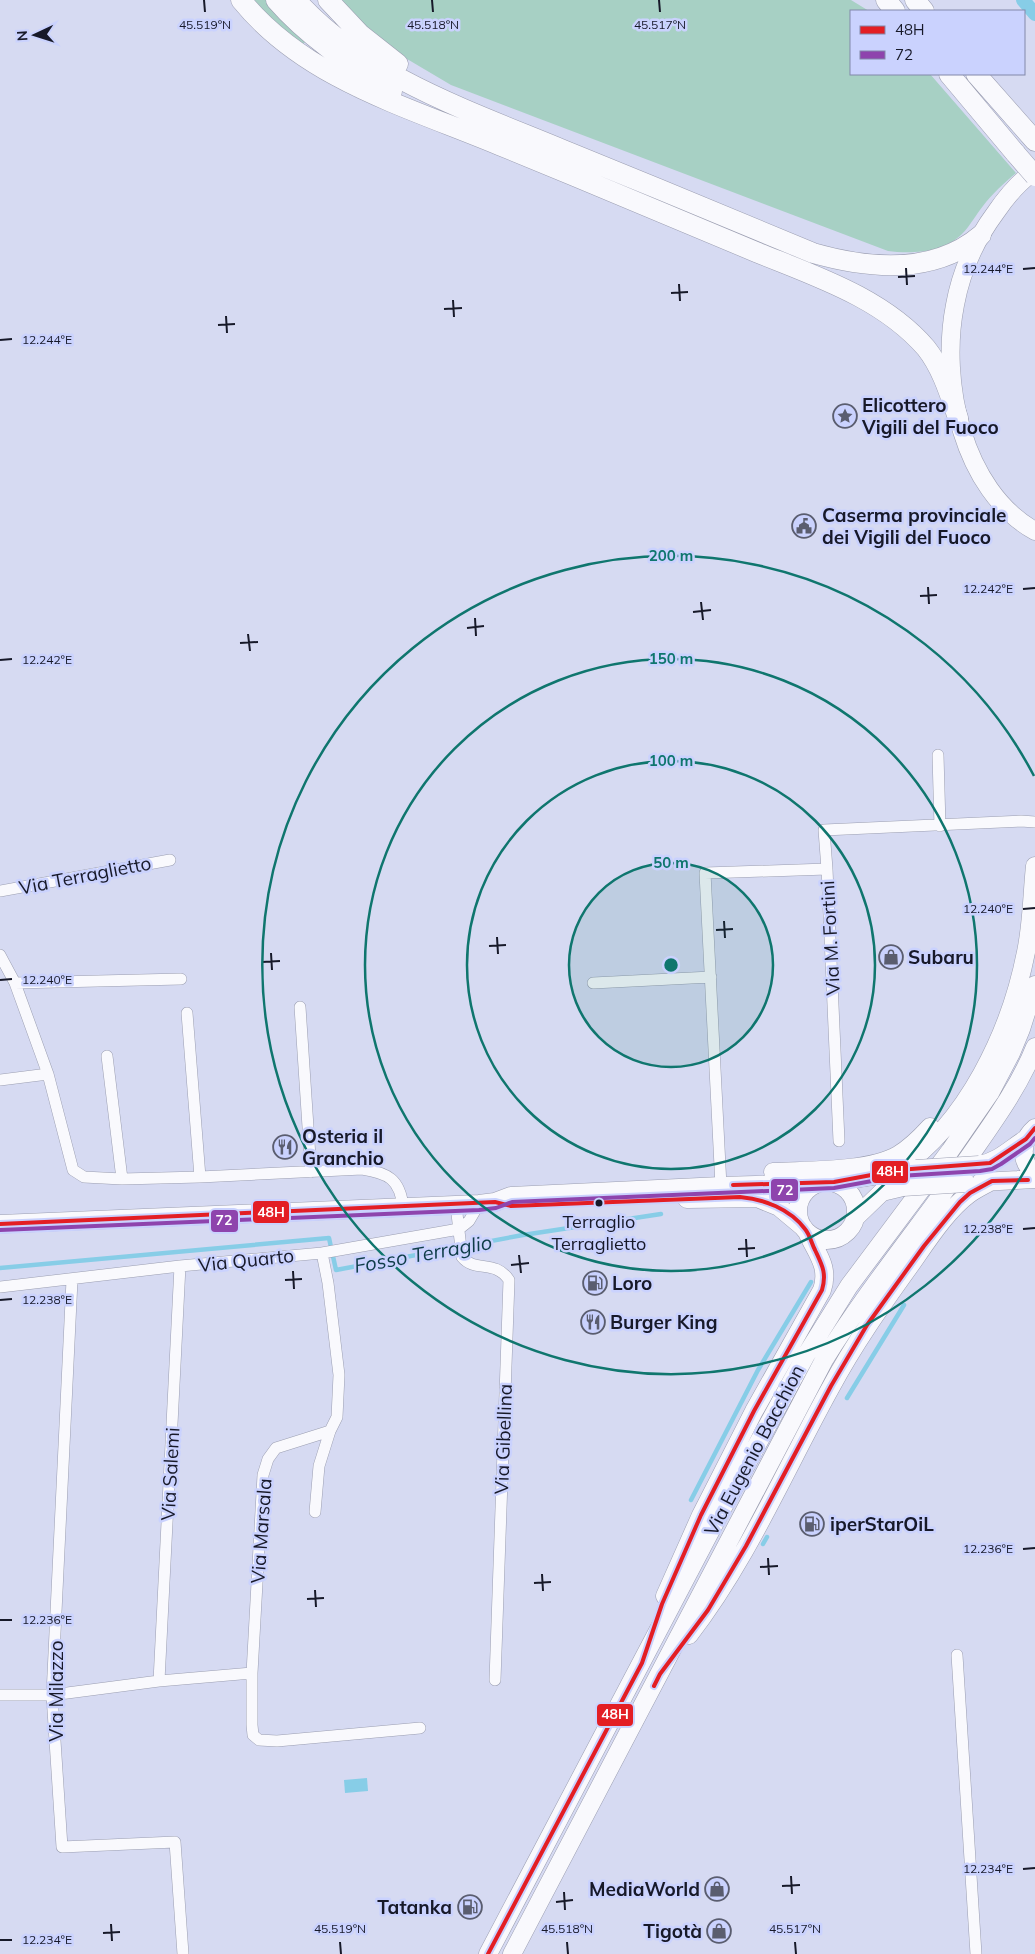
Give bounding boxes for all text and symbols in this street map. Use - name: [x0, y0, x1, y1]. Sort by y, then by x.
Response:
- north arrow: [10, 10, 60, 60]
- legend: [850, 10, 1025, 75]
- text: 45.519°N: [179, 17, 231, 32]
- text: 45.518°N: [407, 17, 459, 32]
- text: 45.517°N: [634, 17, 686, 32]
- text: 48H: [895, 20, 925, 39]
- text: N: [13, 30, 31, 42]
- text: 72: [895, 45, 913, 64]
- text: 12.244°E: [963, 261, 1013, 276]
- text: 12.244°E: [22, 332, 72, 347]
- place label: Elicottero Vigili del Fuoco: [861, 393, 999, 439]
- place icon: Elicottero Vigili del Fuoco: [832, 403, 858, 429]
- place label: Caserma provinciale dei Vigili del Fuoco: [822, 503, 1007, 549]
- public building icon: Caserma provinciale dei Vigili del Fuoco: [791, 513, 817, 539]
- text: 200 m: [649, 546, 693, 565]
- text: 12.242°E: [963, 581, 1013, 596]
- text: 150 m: [649, 649, 693, 668]
- text: 12.242°E: [22, 652, 72, 667]
- text: 100 m: [649, 751, 693, 770]
- street label: Via Terraglietto: [17, 850, 153, 900]
- text: 50 m: [653, 853, 689, 872]
- street label: Via M. Fortini: [815, 880, 845, 996]
- text: 12.240°E: [963, 901, 1013, 916]
- shop icon: Subaru: [878, 944, 904, 970]
- place label: Subaru: [908, 945, 974, 969]
- centre of rings: [662, 956, 680, 974]
- text: 12.240°E: [22, 972, 72, 987]
- place label: Osteria il Granchio: [302, 1124, 384, 1170]
- restaurant icon: Osteria il Granchio: [272, 1134, 298, 1160]
- line badge: 48H: [871, 1160, 909, 1184]
- text: 48H: [876, 1162, 904, 1180]
- line badge: 72: [770, 1178, 799, 1202]
- text: 72: [777, 1181, 793, 1199]
- marker: Terraglio Terraglietto: [594, 1198, 604, 1208]
- line badge: 48H: [252, 1200, 290, 1224]
- text: 48H: [257, 1203, 285, 1221]
- line badge: 72: [210, 1209, 239, 1233]
- place label: Terraglio Terraglietto: [552, 1210, 646, 1255]
- text: 72: [216, 1211, 232, 1229]
- text: 12.238°E: [963, 1221, 1013, 1236]
- water label: Fosso Terraglio: [352, 1229, 494, 1278]
- street label: Via Quarto: [197, 1243, 295, 1277]
- fuel station icon: Loro: [582, 1270, 608, 1296]
- place label: Loro: [612, 1271, 652, 1295]
- text: 12.238°E: [22, 1292, 72, 1307]
- restaurant icon: Burger King: [580, 1309, 606, 1335]
- place label: Burger King: [610, 1310, 718, 1334]
- street label: Via Eugenio Bacchion: [699, 1360, 809, 1540]
- street label: Via Gibellina: [489, 1383, 517, 1495]
- street label: Via Salemi: [156, 1427, 184, 1521]
- street label: Via Marsala: [245, 1478, 277, 1584]
- fuel station icon: iperStarOiL: [799, 1511, 825, 1537]
- place label: iperStarOiL: [830, 1512, 934, 1536]
- text: 12.236°E: [963, 1541, 1013, 1556]
- text: 12.236°E: [22, 1612, 72, 1627]
- street label: Via Milazzo: [44, 1640, 68, 1742]
- line badge: 48H: [596, 1703, 634, 1727]
- text: 48H: [601, 1705, 629, 1723]
- text: 12.234°E: [963, 1861, 1013, 1876]
- shop icon: MediaWorld: [704, 1876, 730, 1902]
- place label: MediaWorld: [589, 1877, 700, 1901]
- fuel station icon: Tatanka: [457, 1894, 483, 1920]
- place label: Tatanka: [377, 1895, 452, 1919]
- shop icon: Tigotà: [706, 1918, 732, 1944]
- place label: Tigotà: [643, 1919, 702, 1943]
- text: 45.519°N: [314, 1921, 366, 1936]
- text: 45.518°N: [541, 1921, 593, 1936]
- text: 45.517°N: [769, 1921, 821, 1936]
- text: 12.234°E: [22, 1932, 72, 1947]

